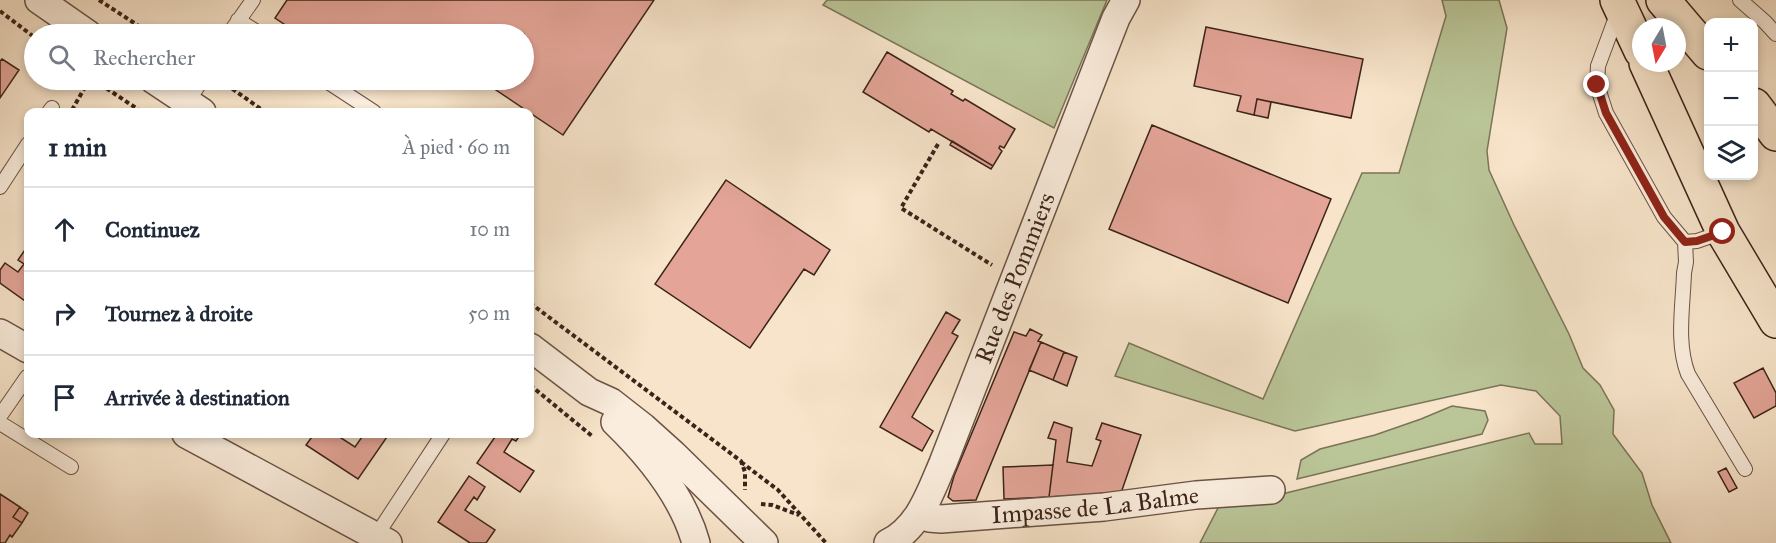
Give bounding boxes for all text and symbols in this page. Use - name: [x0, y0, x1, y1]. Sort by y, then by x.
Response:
- north arrow: [1632, 18, 1686, 72]
- map controls: [1704, 18, 1758, 180]
- button: +: [1704, 18, 1758, 72]
- search box: [24, 24, 534, 90]
- icon: search: [45, 41, 78, 74]
- text: Rechercher: [93, 44, 195, 71]
- route end: [1583, 71, 1609, 97]
- button: −: [1704, 72, 1758, 126]
- button: layers: [1704, 126, 1758, 180]
- text: 1 min: [48, 131, 107, 163]
- text: À pied · 60 m: [402, 135, 510, 159]
- street label: Rue des Pommiers: [968, 188, 1062, 367]
- icon: ahead: [48, 213, 81, 246]
- text: Continuez: [105, 216, 200, 243]
- text: 10 m: [469, 217, 510, 241]
- route start: [1709, 218, 1735, 244]
- icon: right: [48, 297, 81, 330]
- text: Tournez à droite: [105, 300, 253, 327]
- text: 50 m: [468, 301, 510, 325]
- icon: arrive: [48, 381, 81, 414]
- text: Arrivée à destination: [105, 384, 290, 411]
- street label: Impasse de La Balme: [990, 480, 1200, 530]

